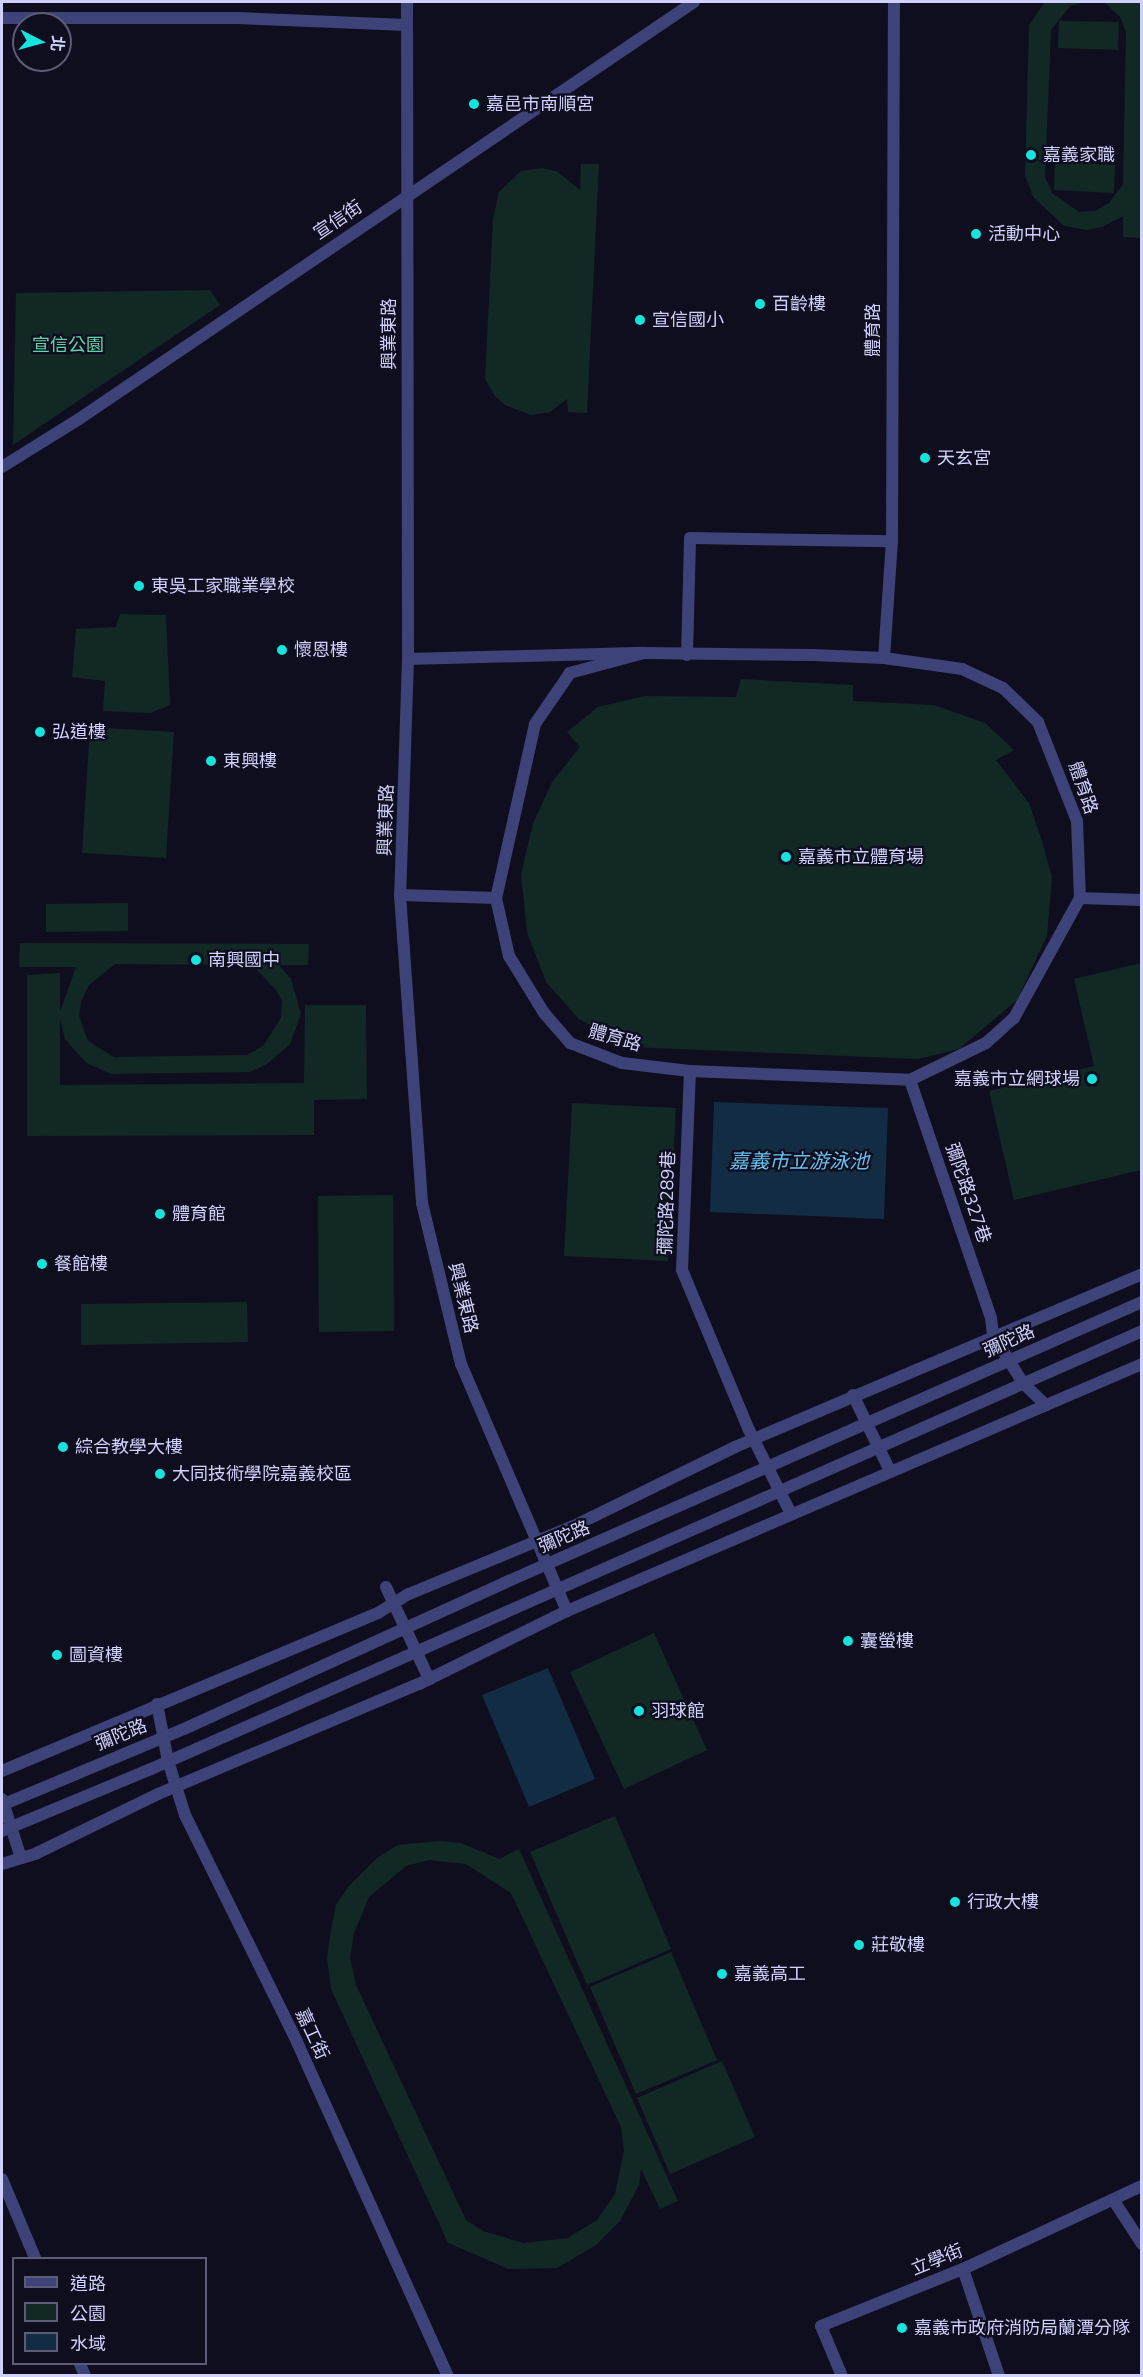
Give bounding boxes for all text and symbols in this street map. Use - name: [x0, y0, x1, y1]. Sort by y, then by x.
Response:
- north arrow: [12, 12, 72, 72]
- text: 北: [47, 35, 69, 53]
- place label: 嘉邑市南順宮: [486, 93, 594, 115]
- marker: 嘉邑市南順宮: [467, 97, 481, 111]
- place label: 嘉義家職: [1043, 144, 1115, 166]
- marker: 嘉義家職: [1024, 148, 1038, 162]
- street label: 宣信街: [310, 196, 366, 244]
- place label: 活動中心: [988, 223, 1060, 245]
- marker: 活動中心: [969, 227, 983, 241]
- place label: 百齡樓: [772, 293, 826, 315]
- marker: 百齡樓: [753, 297, 767, 311]
- street label: 興業東路: [378, 298, 400, 370]
- street label: 體育路: [862, 303, 884, 357]
- place label: 宣信國小: [652, 309, 724, 331]
- marker: 宣信國小: [633, 313, 647, 327]
- park label: 宣信公園: [32, 334, 104, 356]
- place label: 天玄宮: [937, 447, 991, 469]
- marker: 天玄宮: [918, 451, 932, 465]
- place label: 東吳工家職業學校: [151, 575, 295, 597]
- marker: 東吳工家職業學校: [132, 579, 146, 593]
- place label: 懷恩樓: [294, 639, 348, 661]
- marker: 懷恩樓: [275, 643, 289, 657]
- place label: 弘道樓: [52, 721, 106, 743]
- marker: 弘道樓: [33, 725, 47, 739]
- place label: 東興樓: [223, 750, 277, 772]
- marker: 東興樓: [204, 754, 218, 768]
- street label: 體育路: [1064, 759, 1102, 817]
- street label: 興業東路: [374, 784, 398, 856]
- place label: 嘉義市立體育場: [798, 846, 924, 868]
- marker: 嘉義市立體育場: [779, 850, 793, 864]
- place label: 南興國中: [208, 949, 280, 971]
- marker: 南興國中: [189, 953, 203, 967]
- street label: 體育路: [586, 1020, 644, 1056]
- place label: 嘉義市立網球場: [954, 1068, 1080, 1090]
- marker: 嘉義市立網球場: [1085, 1072, 1099, 1086]
- street label: 彌陀路327巷: [941, 1140, 995, 1246]
- water label: 嘉義市立游泳池: [729, 1148, 869, 1172]
- street label: 彌陀路289巷: [654, 1150, 680, 1256]
- place label: 體育館: [172, 1203, 226, 1225]
- marker: 體育館: [153, 1207, 167, 1221]
- place label: 餐館樓: [54, 1253, 108, 1275]
- marker: 餐館樓: [35, 1257, 49, 1271]
- street label: 興業東路: [444, 1260, 482, 1336]
- street label: 彌陀路: [980, 1320, 1038, 1362]
- place label: 綜合教學大樓: [75, 1436, 183, 1458]
- marker: 綜合教學大樓: [56, 1440, 70, 1454]
- place label: 大同技術學院嘉義校區: [172, 1463, 352, 1485]
- marker: 大同技術學院嘉義校區: [153, 1467, 167, 1481]
- street label: 彌陀路: [535, 1517, 593, 1557]
- place label: 囊螢樓: [860, 1630, 914, 1652]
- marker: 囊螢樓: [841, 1634, 855, 1648]
- place label: 圖資樓: [69, 1644, 123, 1666]
- marker: 圖資樓: [50, 1648, 64, 1662]
- place label: 羽球館: [651, 1700, 705, 1722]
- marker: 羽球館: [632, 1704, 646, 1718]
- street label: 彌陀路: [92, 1715, 150, 1755]
- place label: 行政大樓: [967, 1891, 1039, 1913]
- marker: 行政大樓: [948, 1895, 962, 1909]
- place label: 莊敬樓: [871, 1934, 925, 1956]
- marker: 莊敬樓: [852, 1938, 866, 1952]
- place label: 嘉義高工: [734, 1963, 806, 1985]
- marker: 嘉義高工: [715, 1967, 729, 1981]
- street label: 嘉工街: [291, 2005, 333, 2063]
- street label: 立學街: [908, 2240, 966, 2280]
- legend: [12, 2257, 207, 2365]
- text: 道路: [70, 2272, 106, 2295]
- text: 公園: [70, 2302, 106, 2325]
- place label: 嘉義市政府消防局蘭潭分隊: [914, 2317, 1130, 2339]
- marker: 嘉義市政府消防局蘭潭分隊: [895, 2321, 909, 2335]
- text: 水域: [70, 2332, 106, 2355]

